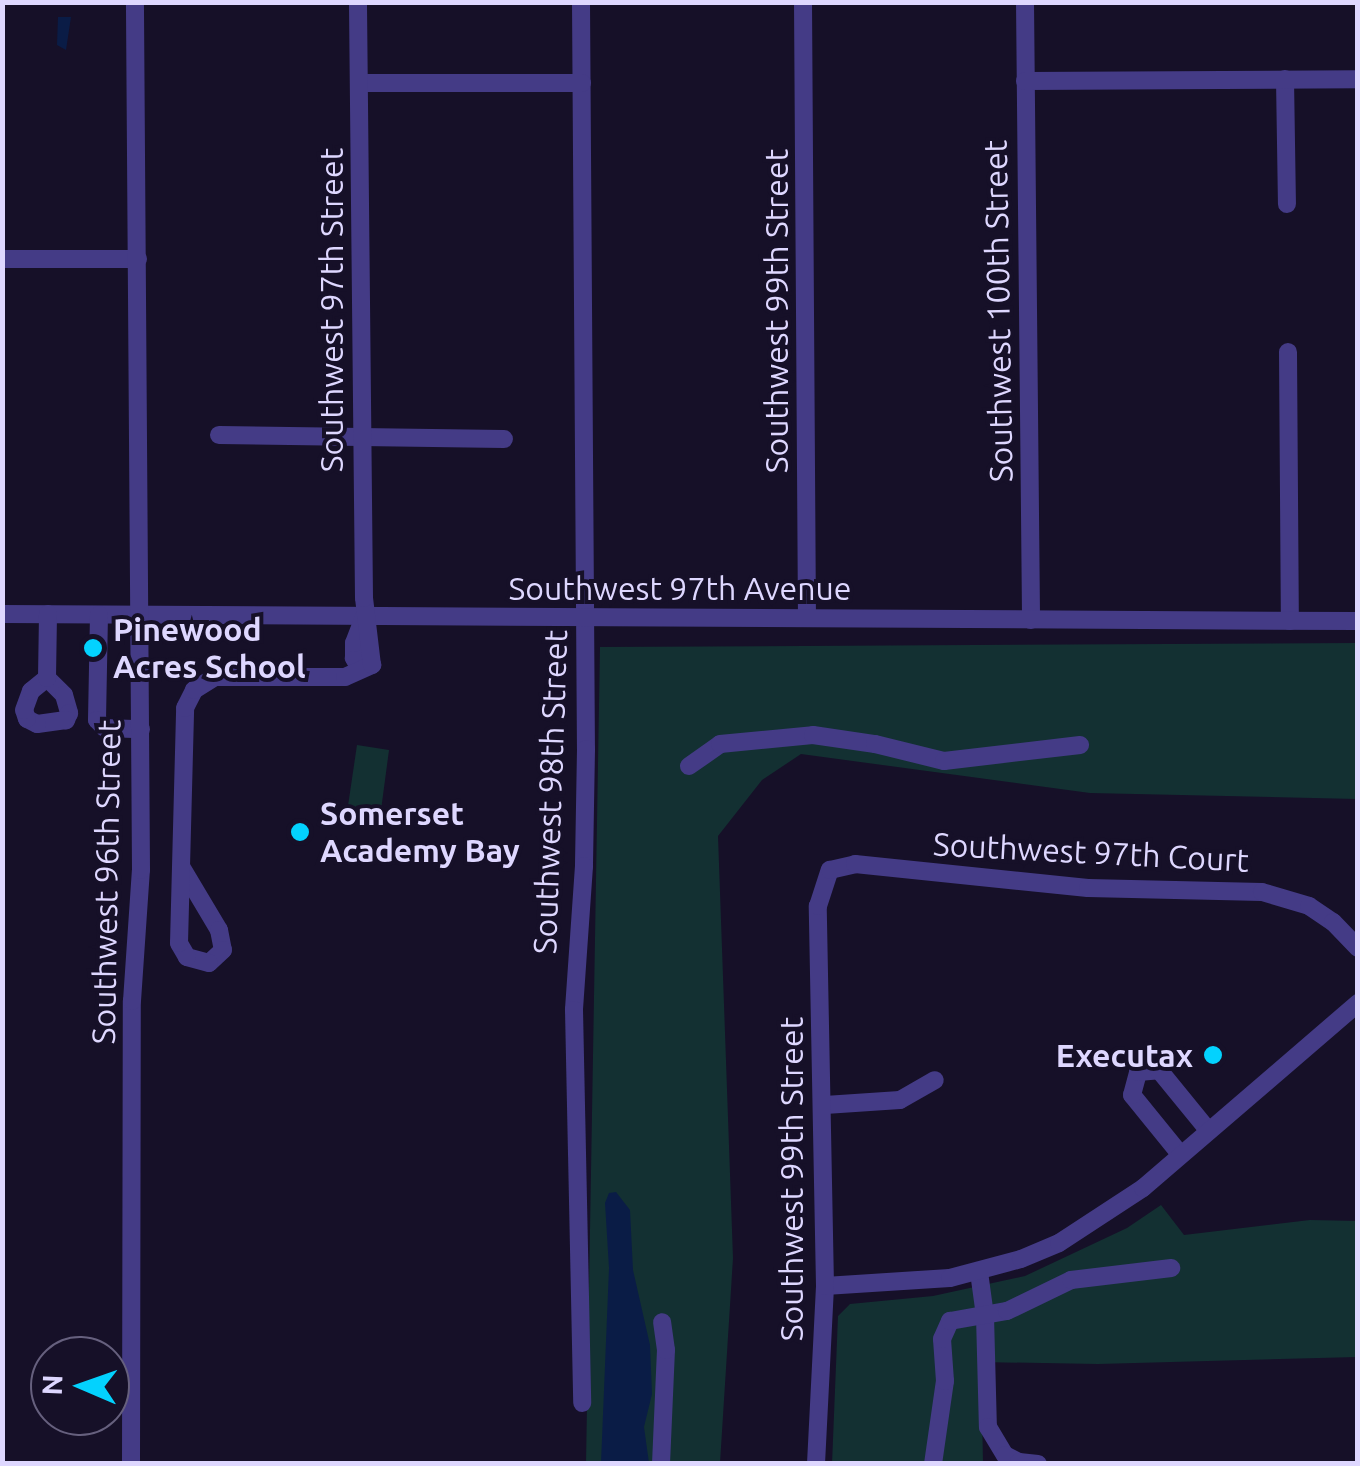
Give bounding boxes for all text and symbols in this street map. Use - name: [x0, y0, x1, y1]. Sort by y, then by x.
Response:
- street label: Southwest 100th Street: [976, 139, 1020, 483]
- street label: Southwest 97th Street: [312, 148, 350, 472]
- street label: Southwest 99th Street: [757, 149, 795, 473]
- street label: Southwest 97th Avenue: [509, 569, 851, 607]
- place label: Pinewood Acres School: [113, 611, 306, 686]
- street label: Southwest 98th Street: [525, 629, 575, 955]
- marker: Pinewood Acres School: [82, 637, 104, 659]
- street label: Southwest 96th Street: [84, 719, 128, 1045]
- place label: Somerset Academy Bay: [320, 795, 520, 870]
- marker: Somerset Academy Bay: [289, 821, 311, 843]
- street label: Southwest 97th Court: [932, 825, 1250, 879]
- street label: Southwest 99th Street: [772, 1017, 810, 1341]
- place label: Executax: [1056, 1036, 1193, 1074]
- marker: Executax: [1202, 1044, 1224, 1066]
- north arrow: [30, 1336, 130, 1436]
- text: N: [36, 1374, 67, 1396]

